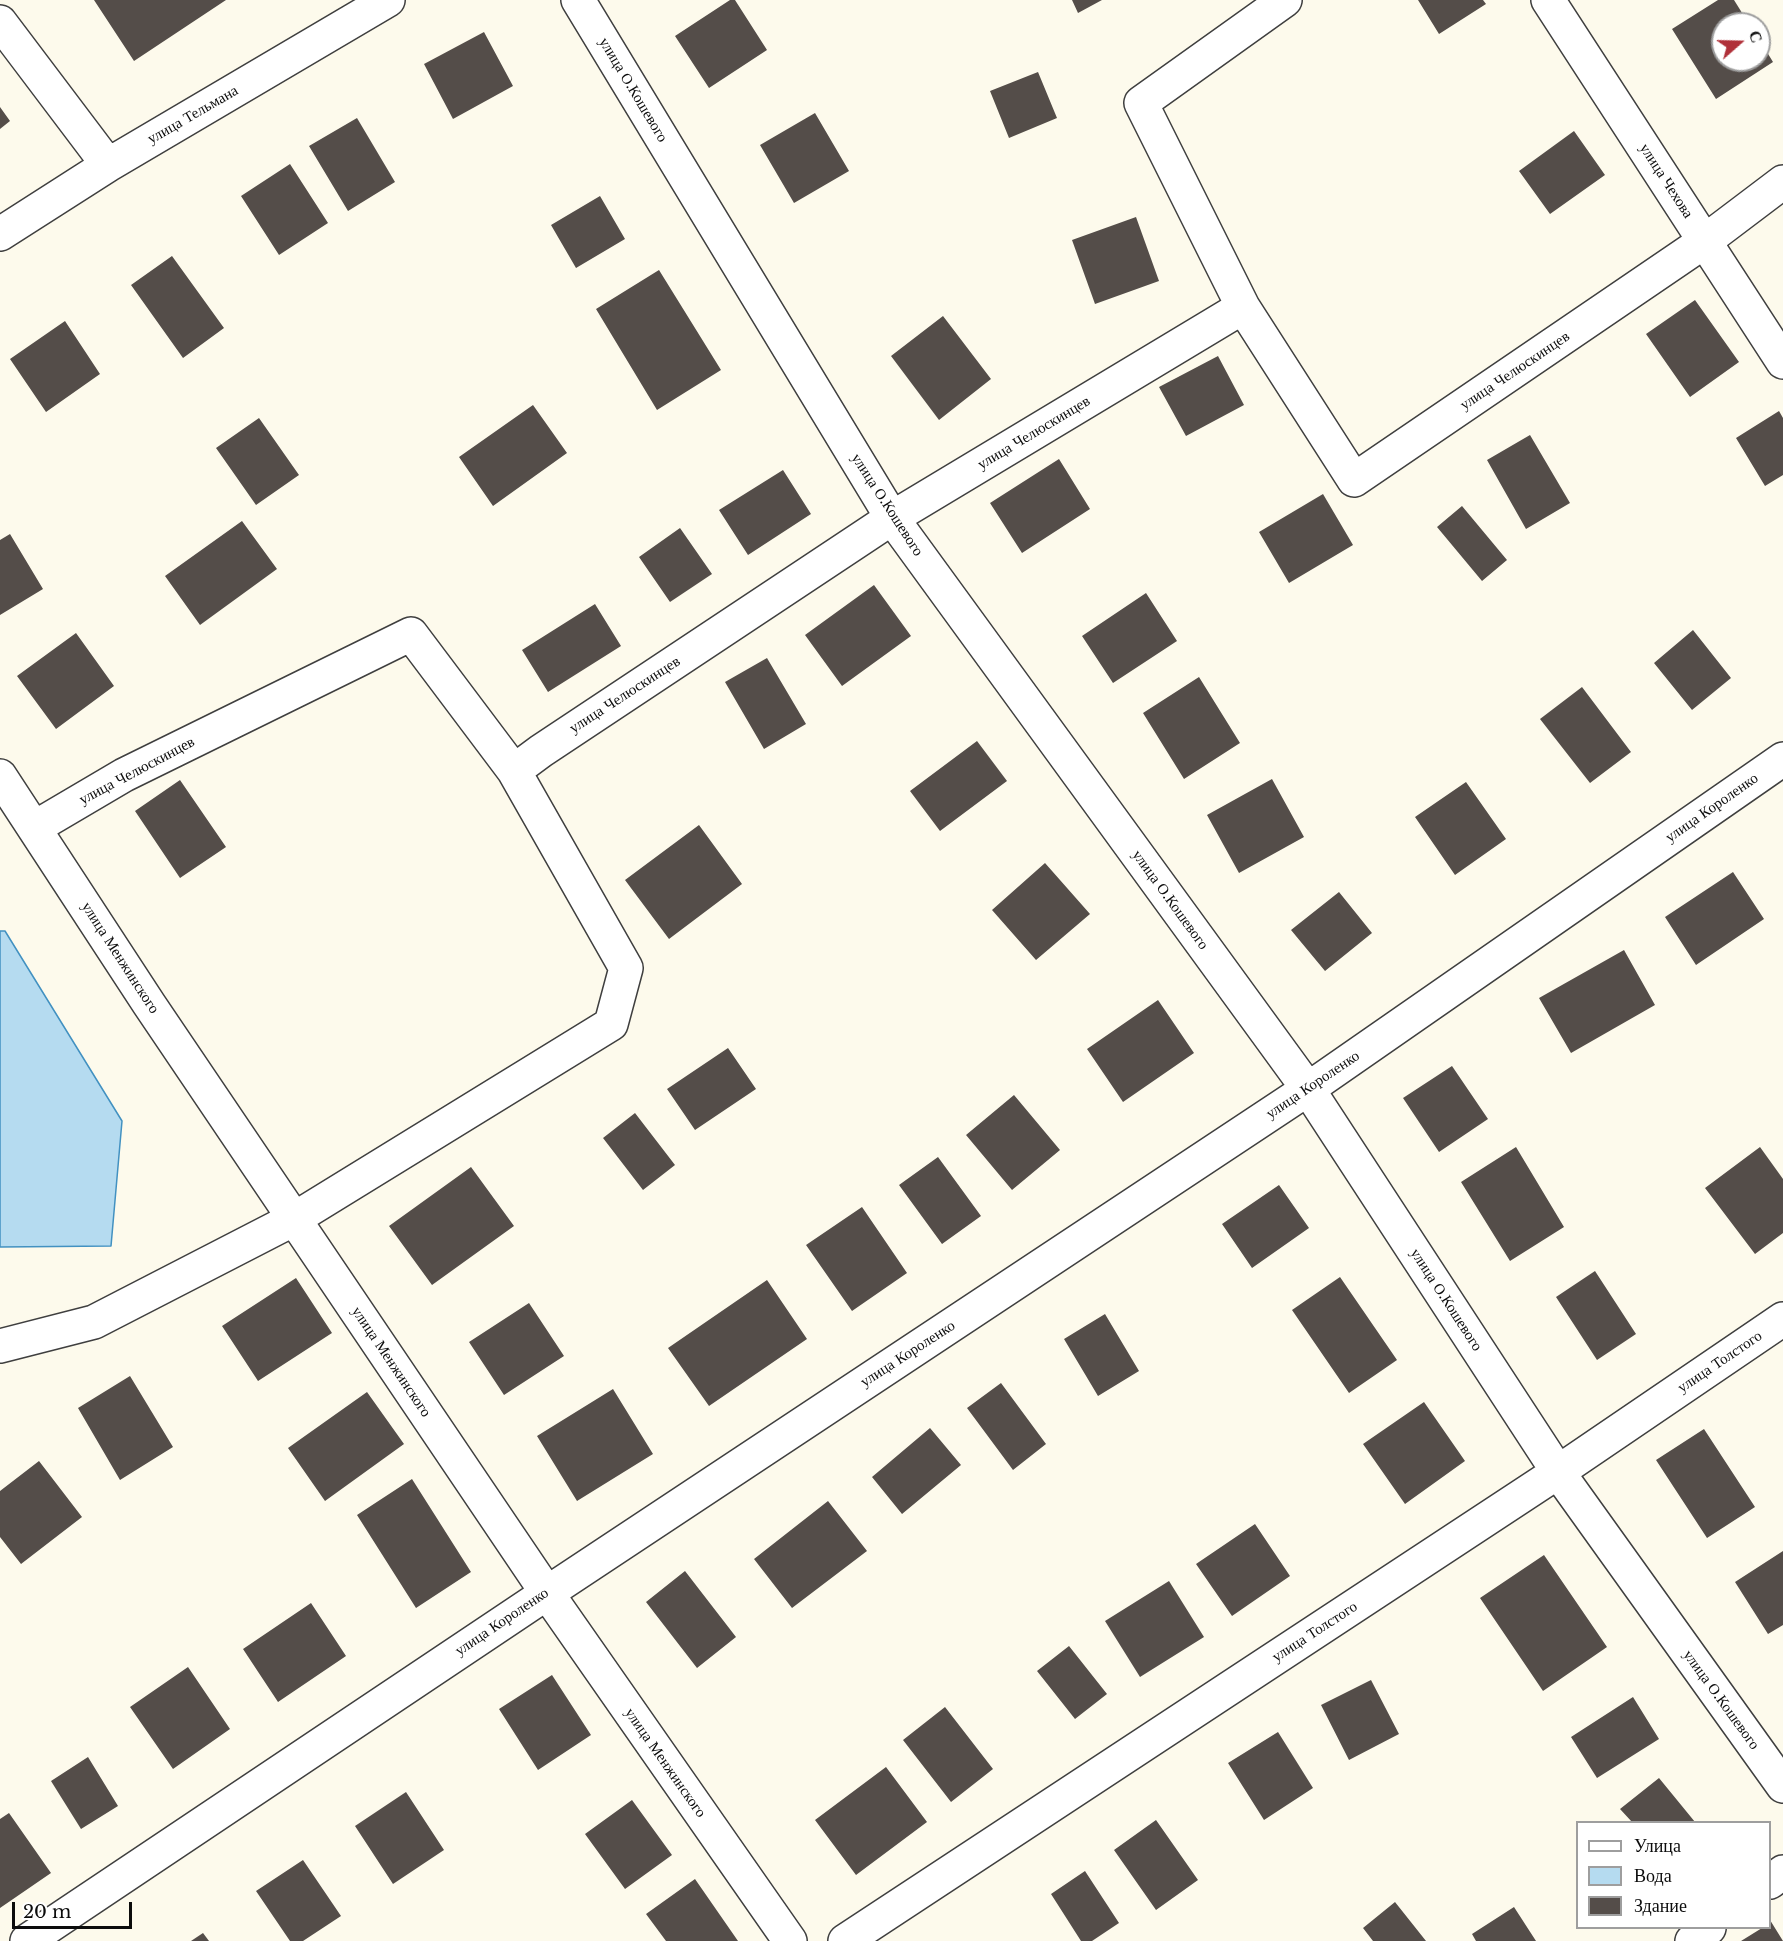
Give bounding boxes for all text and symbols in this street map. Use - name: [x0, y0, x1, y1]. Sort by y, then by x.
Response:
- north arrow: [1711, 12, 1771, 72]
- text: С: [1745, 28, 1767, 45]
- street label: улица О.Кошевого: [595, 34, 671, 146]
- street label: улица Тельмана: [144, 82, 242, 148]
- street label: улица Чехова: [1635, 140, 1697, 222]
- street label: улица Челюскинцев: [1457, 328, 1573, 414]
- street label: улица Челюскинцев: [974, 392, 1094, 474]
- street label: улица О.Кошевого: [847, 450, 927, 560]
- street label: улица Челюскинцев: [566, 653, 684, 737]
- street label: улица Челюскинцев: [76, 733, 198, 809]
- street label: улица Короленко: [1662, 769, 1762, 847]
- street label: улица О.Кошевого: [1128, 847, 1212, 953]
- street label: улица Менжинского: [77, 899, 163, 1017]
- street label: улица Короленко: [1263, 1047, 1363, 1123]
- street label: улица О.Кошевого: [1406, 1245, 1486, 1355]
- street label: улица Менжинского: [347, 1303, 435, 1421]
- street label: улица Короленко: [857, 1317, 959, 1391]
- street label: улица Толстого: [1674, 1327, 1766, 1397]
- street label: улица Короленко: [452, 1584, 552, 1660]
- street label: улица Толстого: [1269, 1598, 1361, 1666]
- street label: улица О.Кошевого: [1679, 1647, 1763, 1753]
- street label: улица Менжинского: [620, 1705, 710, 1821]
- legend: [1576, 1821, 1771, 1929]
- text: Улица: [1634, 1835, 1681, 1857]
- text: Вода: [1634, 1865, 1672, 1887]
- scale bar: [15, 1890, 135, 1928]
- text: Здание: [1634, 1895, 1687, 1917]
- text: 20 m: [23, 1901, 71, 1923]

